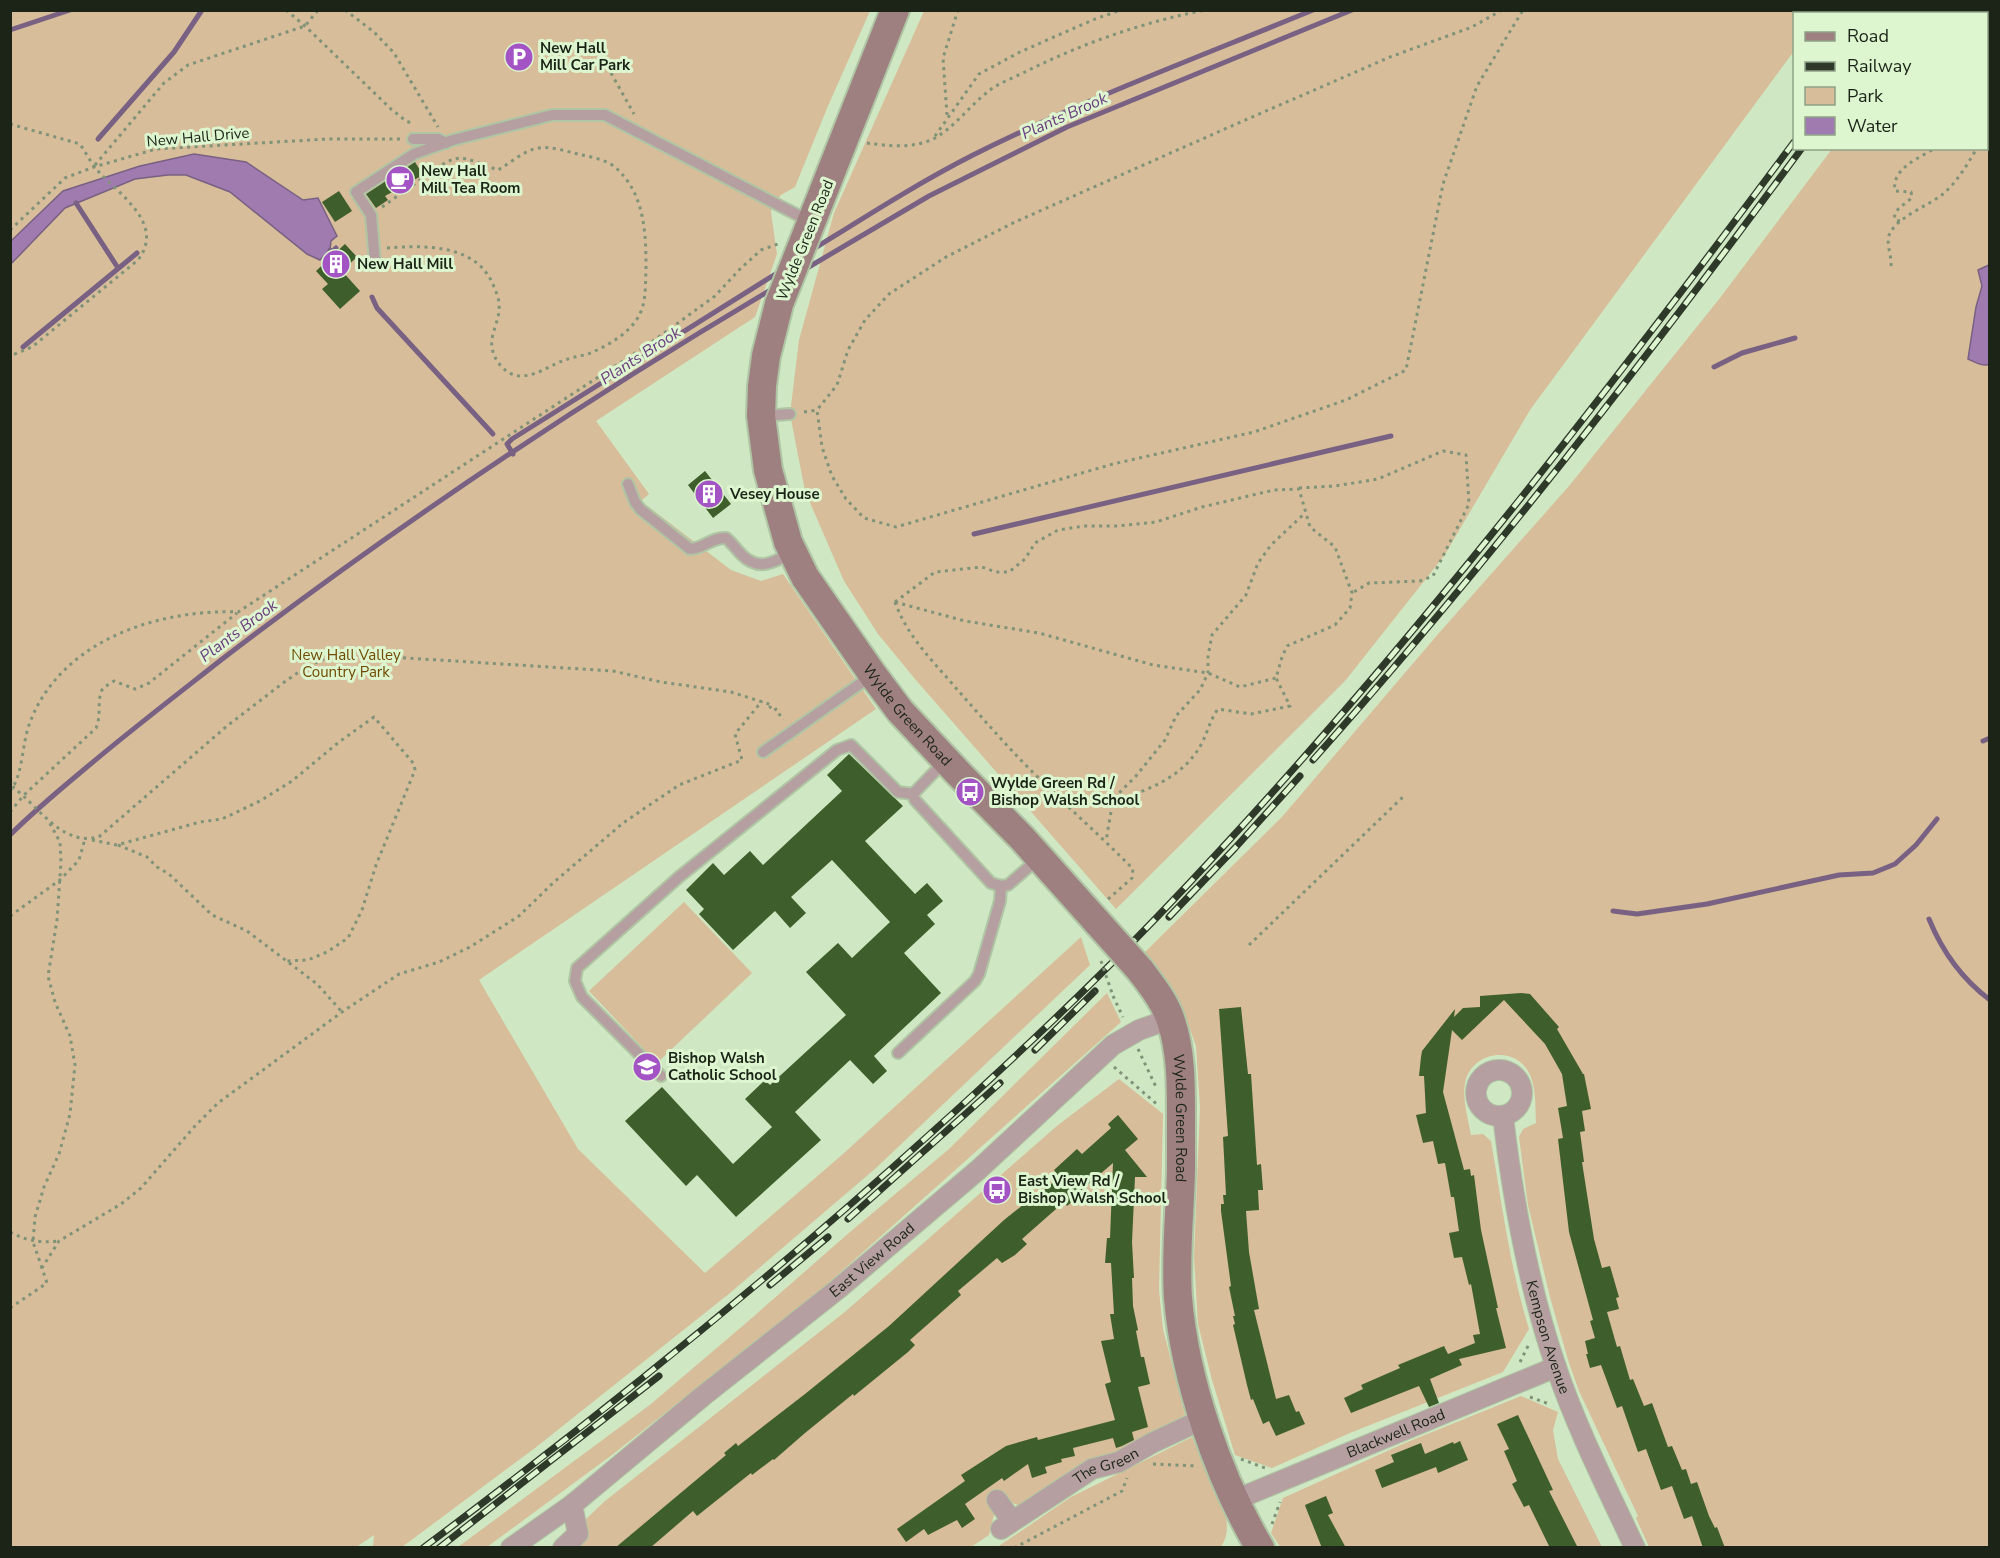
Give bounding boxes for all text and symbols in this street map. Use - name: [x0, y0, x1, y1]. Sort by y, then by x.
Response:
- legend: [1793, 12, 1988, 150]
- text: Road: [1847, 24, 1889, 48]
- place label: New Hall Mill Car Park: [540, 38, 631, 75]
- parking icon: New Hall Mill Car Park: [503, 41, 535, 73]
- text: Railway: [1847, 54, 1912, 78]
- text: Park: [1847, 84, 1884, 108]
- water label: Plants Brook: [1018, 87, 1112, 145]
- text: Water: [1847, 114, 1898, 138]
- street label: New Hall Drive: [146, 123, 250, 151]
- place label: New Hall Mill Tea Room: [421, 161, 521, 198]
- cafe icon: New Hall Mill Tea Room: [384, 164, 416, 196]
- street label: Wylde Green Road: [772, 177, 838, 303]
- building icon: New Hall Mill: [320, 248, 352, 280]
- place label: New Hall Mill: [357, 254, 453, 274]
- water label: Plants Brook: [596, 321, 686, 390]
- building icon: Vesey House: [693, 478, 725, 510]
- place label: Vesey House: [729, 484, 820, 504]
- water label: Plants Brook: [195, 594, 283, 667]
- park label: New Hall Valley Country Park: [291, 645, 401, 682]
- street label: Wylde Green Road: [858, 660, 956, 770]
- place label: Wylde Green Rd / Bishop Walsh School: [991, 773, 1139, 810]
- bus stop icon: Wylde Green Rd / Bishop Walsh School: [954, 776, 986, 808]
- place label: Bishop Walsh Catholic School: [668, 1048, 777, 1085]
- school or university icon: Bishop Walsh Catholic School: [631, 1051, 663, 1083]
- street label: Wylde Green Road: [1169, 1053, 1191, 1183]
- place label: East View Rd / Bishop Walsh School: [1018, 1171, 1166, 1208]
- bus stop icon: East View Rd / Bishop Walsh School: [981, 1174, 1013, 1206]
- street label: East View Road: [825, 1218, 919, 1302]
- street label: Kempson Avenue: [1521, 1278, 1575, 1397]
- street label: Blackwell Road: [1343, 1404, 1448, 1463]
- street label: The Green: [1069, 1443, 1142, 1489]

